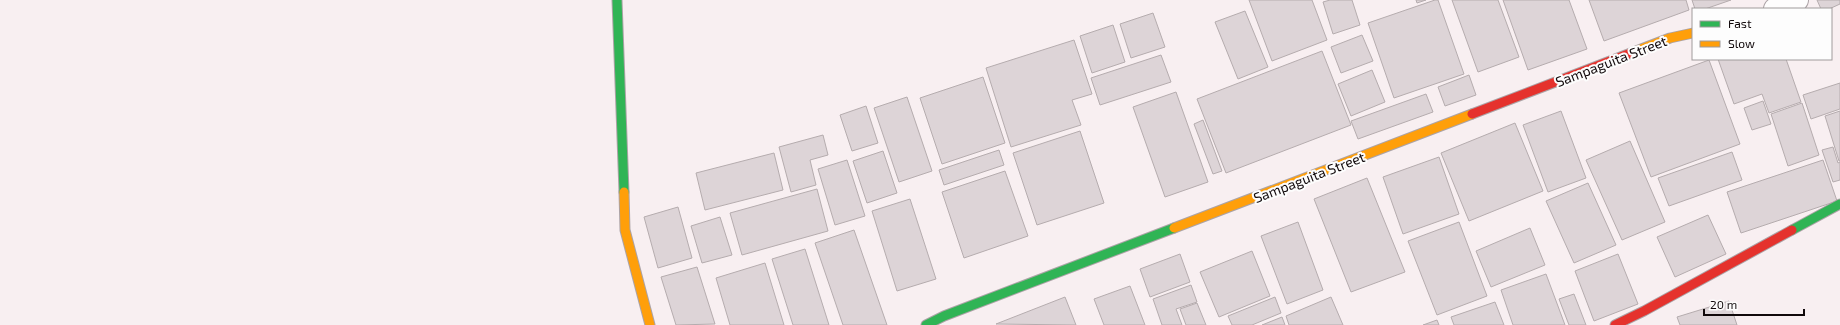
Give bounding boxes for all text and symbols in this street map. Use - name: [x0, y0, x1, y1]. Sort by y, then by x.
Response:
- legend: [1692, 8, 1832, 60]
- text: Fast: [1728, 16, 1752, 30]
- street label: Sampaguita Street: [1553, 32, 1669, 90]
- text: Slow: [1728, 36, 1755, 50]
- street label: Sampaguita Street: [1251, 148, 1367, 206]
- scale bar: [1704, 291, 1804, 317]
- text: 20 m: [1710, 297, 1737, 311]

